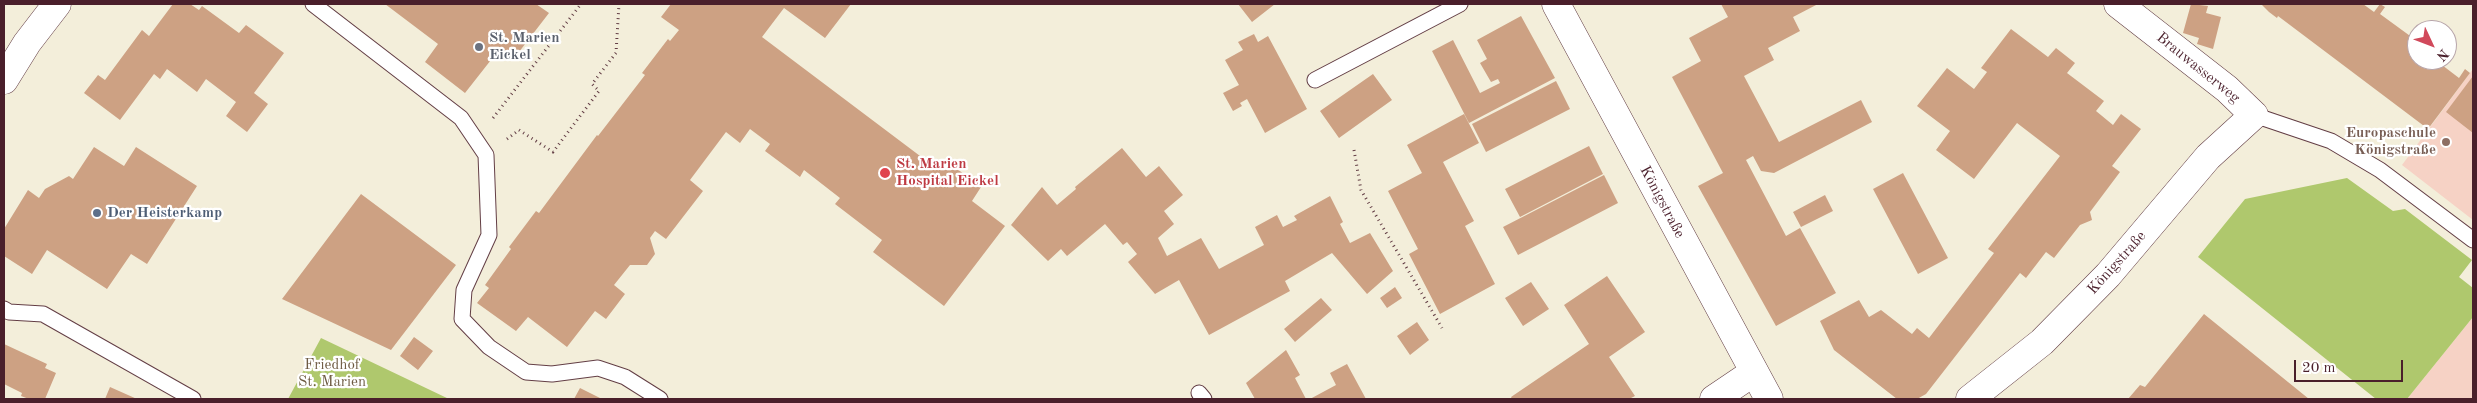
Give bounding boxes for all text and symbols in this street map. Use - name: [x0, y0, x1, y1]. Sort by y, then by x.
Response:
- north arrow: [2407, 20, 2457, 70]
- place label: St. Marien Eickel: [489, 29, 559, 64]
- street label: Brauwasserweg: [2153, 29, 2243, 107]
- marker: St. Marien Eickel: [473, 41, 485, 53]
- text: N: [2433, 46, 2451, 63]
- place label: Europaschule Königstraße: [2346, 124, 2436, 159]
- marker: Europaschule Königstraße: [2440, 136, 2452, 148]
- place label: St. Marien Hospital Eickel: [896, 155, 999, 190]
- street label: Königstraße: [1635, 163, 1689, 241]
- marker: St. Marien Hospital Eickel: [878, 166, 892, 180]
- place label: Der Heisterkamp: [107, 204, 222, 222]
- marker: Der Heisterkamp: [91, 207, 103, 219]
- street label: Königstraße: [2084, 228, 2150, 298]
- scale bar: [2297, 350, 2406, 382]
- park label: Friedhof St. Marien: [298, 356, 366, 391]
- text: 20 m: [2302, 361, 2336, 376]

